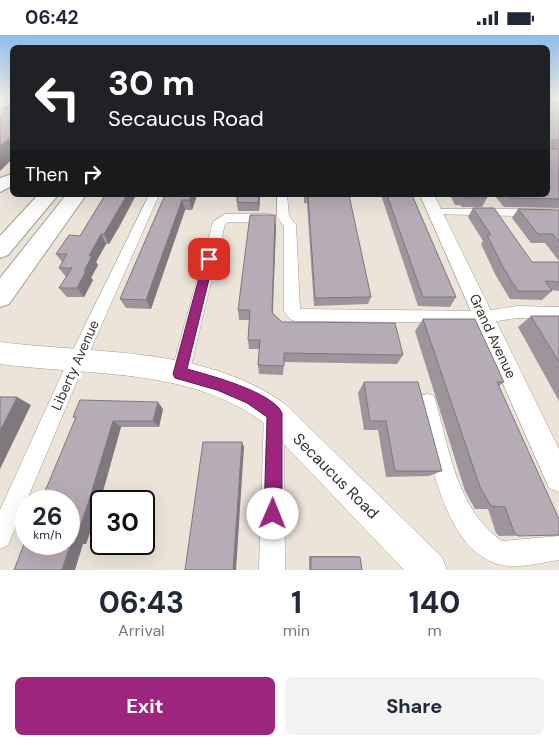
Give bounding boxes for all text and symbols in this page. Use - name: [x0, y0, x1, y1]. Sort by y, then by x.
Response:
- text: 06:42: [25, 5, 79, 30]
- text: 30 m: [108, 60, 195, 106]
- icon: left: [25, 65, 90, 130]
- text: Secaucus Road: [108, 104, 264, 133]
- icon: right: [78, 160, 106, 188]
- text: Then: [25, 162, 68, 187]
- pin: [188, 238, 230, 280]
- icon: arrive: [195, 245, 223, 273]
- street label: Grand Avenue: [466, 291, 521, 381]
- street label: Liberty Avenue: [47, 317, 103, 413]
- street label: Secaucus Road: [289, 429, 383, 523]
- position arrow: [246, 487, 298, 539]
- speed limit sign: 30: [90, 490, 155, 555]
- text: 26: [32, 500, 63, 533]
- text: km/h: [33, 527, 62, 543]
- text: 06:43: [99, 583, 184, 622]
- text: 1: [291, 583, 302, 622]
- text: 140: [409, 583, 460, 622]
- text: Arrival: [118, 620, 165, 641]
- text: min: [283, 620, 310, 641]
- text: m: [427, 620, 442, 641]
- button: Exit: [15, 677, 275, 735]
- button: Share: [285, 677, 544, 735]

